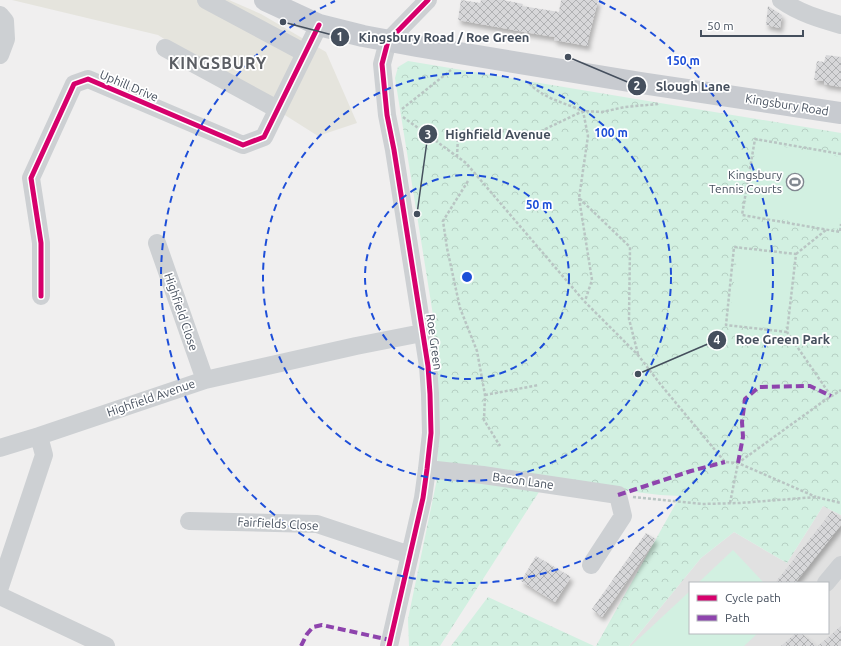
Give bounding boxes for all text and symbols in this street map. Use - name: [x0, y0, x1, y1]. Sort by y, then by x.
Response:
- scale bar: [701, 12, 803, 38]
- text: 50 m: [707, 19, 734, 32]
- callout: Kingsbury Road / Roe Green: [330, 25, 537, 50]
- text: 1: [337, 30, 343, 43]
- text: Kingsbury Road / Roe Green: [359, 30, 529, 44]
- district label: KINGSBURY: [169, 54, 267, 72]
- text: 150 m: [666, 54, 700, 67]
- street label: Uphill Drive: [98, 67, 160, 104]
- callout: Slough Lane: [627, 74, 738, 99]
- text: 2: [634, 79, 641, 92]
- text: Slough Lane: [656, 79, 730, 93]
- street label: Kingsbury Road: [744, 91, 830, 118]
- callout: Highfield Avenue: [418, 122, 559, 147]
- text: 100 m: [594, 126, 628, 139]
- text: Highfield Avenue: [445, 127, 551, 141]
- text: 3: [425, 128, 431, 141]
- place label: Kingsbury Tennis Courts: [709, 168, 782, 195]
- sports icon: Kingsbury Tennis Courts: [785, 172, 805, 192]
- text: 50 m: [526, 198, 552, 211]
- centre of rings: [460, 270, 474, 284]
- street label: Highfield Close: [162, 271, 201, 352]
- street label: Roe Green: [424, 313, 445, 371]
- callout: Roe Green Park: [707, 327, 838, 352]
- text: Roe Green Park: [736, 332, 831, 346]
- text: 4: [714, 333, 721, 346]
- street label: Highfield Avenue: [105, 376, 197, 419]
- street label: Bacon Lane: [492, 470, 555, 491]
- street label: Fairfields Close: [237, 515, 319, 532]
- legend: [689, 582, 829, 634]
- text: Cycle path: [725, 591, 781, 604]
- text: Path: [725, 611, 750, 624]

